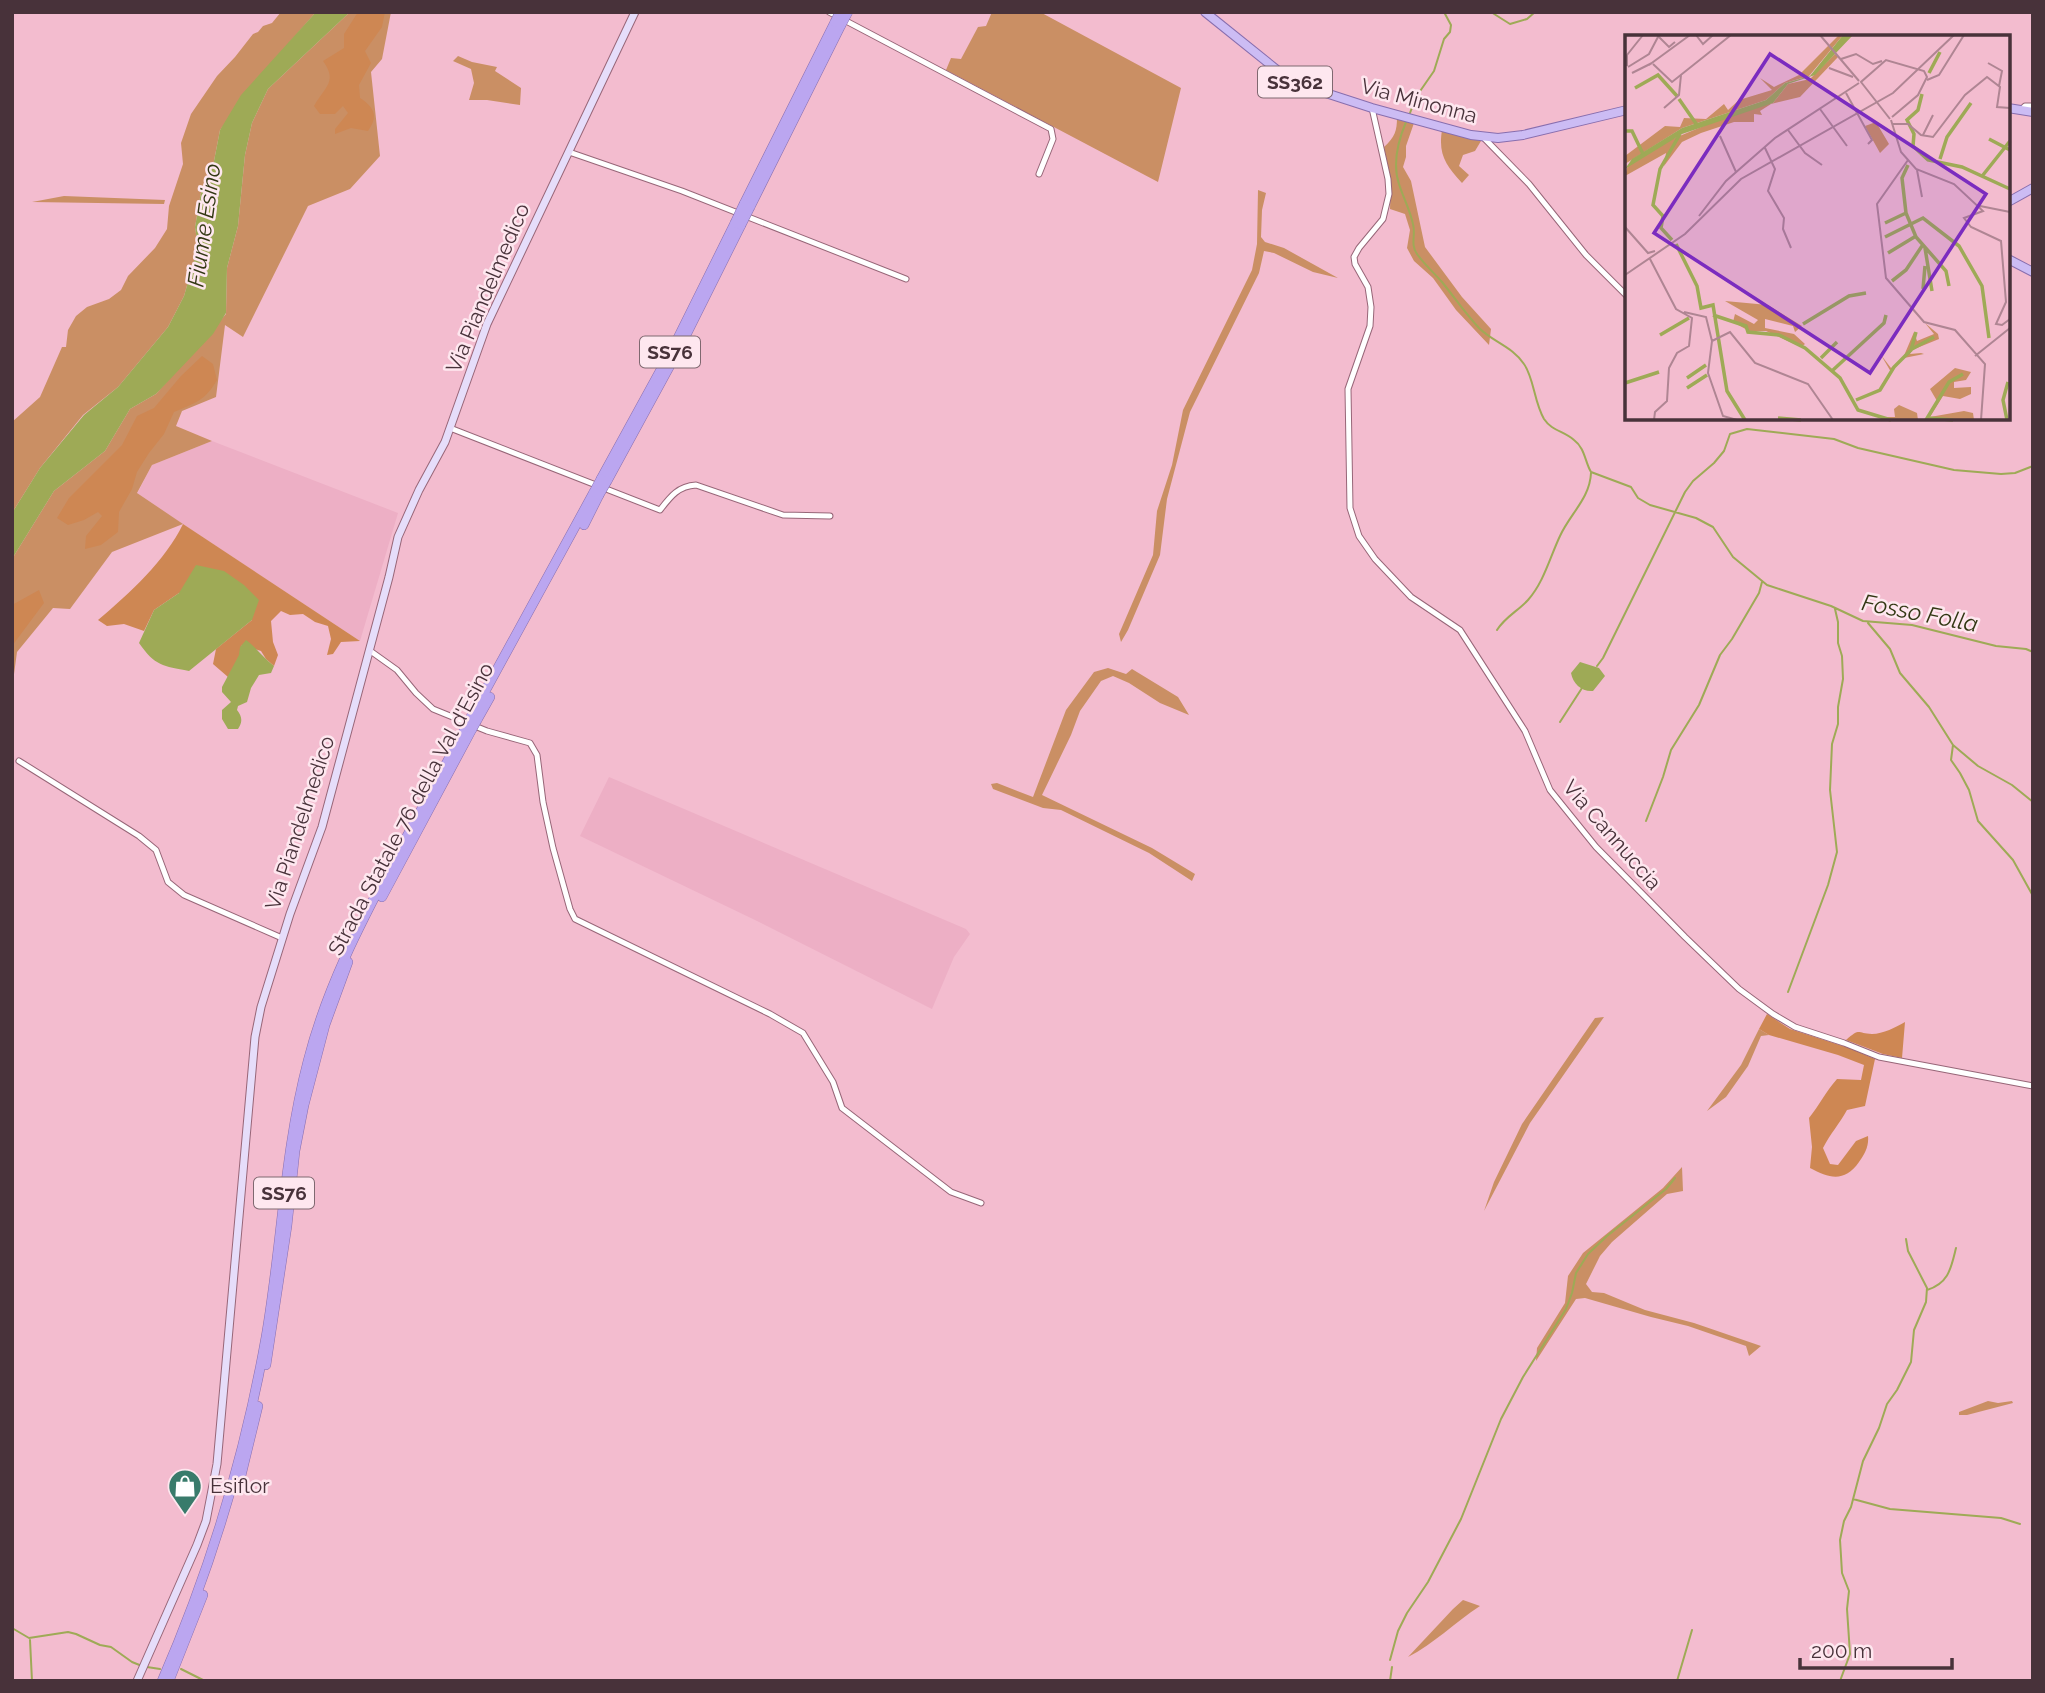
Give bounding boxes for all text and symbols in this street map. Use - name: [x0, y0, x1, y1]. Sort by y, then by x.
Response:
- inset map: [1625, 35, 2010, 420]
- road number: SS362: [1258, 66, 1332, 97]
- street label: Via Minonna: [1358, 73, 1480, 128]
- water label: Fiume Esino: [181, 162, 226, 288]
- street label: Via Piandelmedico: [441, 199, 534, 376]
- road number: SS76: [640, 336, 700, 368]
- water label: Fosso Folla: [1860, 588, 1981, 637]
- street label: Strada Statale 76 della Val d'Esino: [323, 658, 499, 959]
- street label: Via Piandelmedico: [260, 733, 339, 913]
- street label: Via Cannuccia: [1558, 775, 1667, 895]
- road number: SS76: [254, 1177, 314, 1208]
- shop icon: Esiflor: [166, 1467, 204, 1516]
- place label: Esiflor: [210, 1473, 270, 1498]
- scale bar: [1800, 1626, 1952, 1670]
- text: 200 m: [1811, 1638, 1872, 1663]

